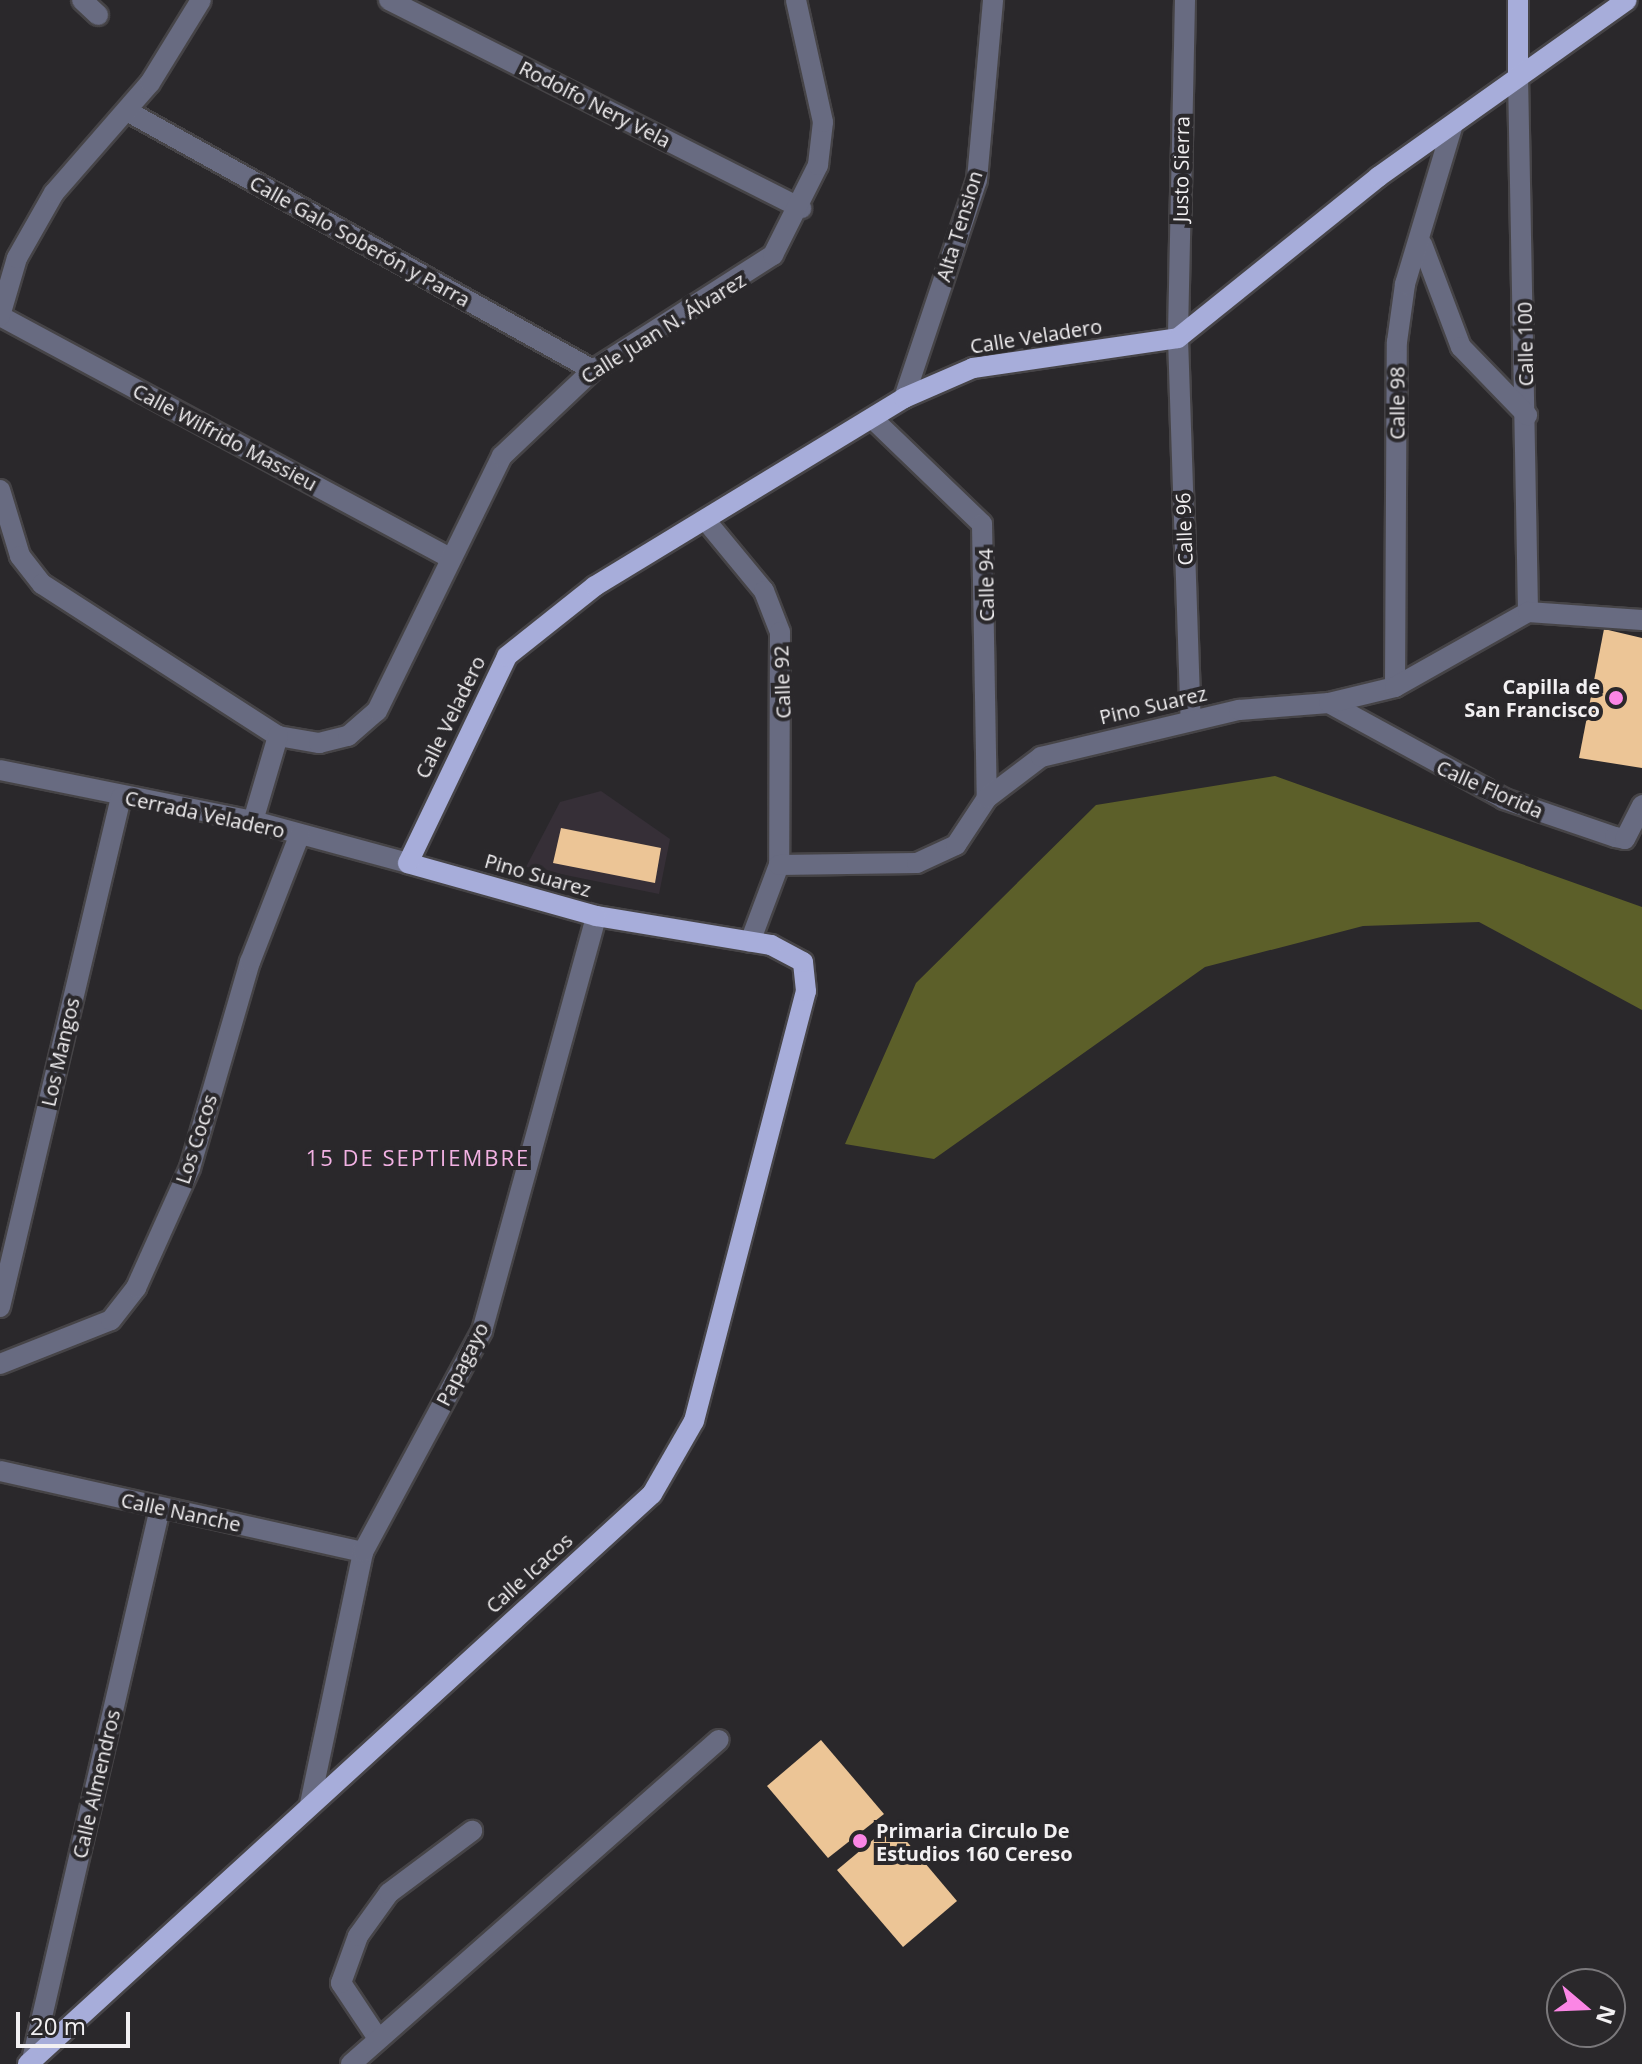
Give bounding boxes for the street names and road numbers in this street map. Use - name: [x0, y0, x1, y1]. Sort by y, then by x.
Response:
- street label: Rodolfo Nery Vela: [515, 55, 675, 153]
- street label: Justo Sierra: [1168, 116, 1194, 222]
- street label: Alta Tension: [931, 168, 987, 284]
- street label: Calle Galo Soberón y Parra: [246, 170, 474, 312]
- street label: Calle Juan N. Álvarez: [576, 268, 750, 388]
- street label: Calle 100: [1512, 302, 1538, 386]
- street label: Calle Veladero: [968, 314, 1104, 358]
- street label: Calle 98: [1385, 366, 1409, 440]
- street label: Calle Wilfrido Massieu: [129, 378, 321, 496]
- street label: Calle 96: [1171, 492, 1197, 566]
- street label: Calle 94: [973, 548, 999, 622]
- street label: Calle 92: [769, 645, 795, 719]
- street label: Calle Veladero: [410, 652, 490, 782]
- street label: Pino Suarez: [1097, 681, 1209, 729]
- street label: Calle Florida: [1433, 755, 1547, 823]
- street label: Cerrada Veladero: [123, 785, 287, 843]
- street label: Pino Suarez: [482, 848, 594, 902]
- street label: Los Mangos: [36, 995, 84, 1109]
- street label: Los Cocos: [170, 1091, 222, 1187]
- street label: Papagayo: [431, 1318, 493, 1410]
- street label: Calle Nanche: [119, 1488, 243, 1536]
- street label: Calle Icacos: [481, 1528, 577, 1618]
- street label: Calle Almendros: [67, 1707, 125, 1861]

